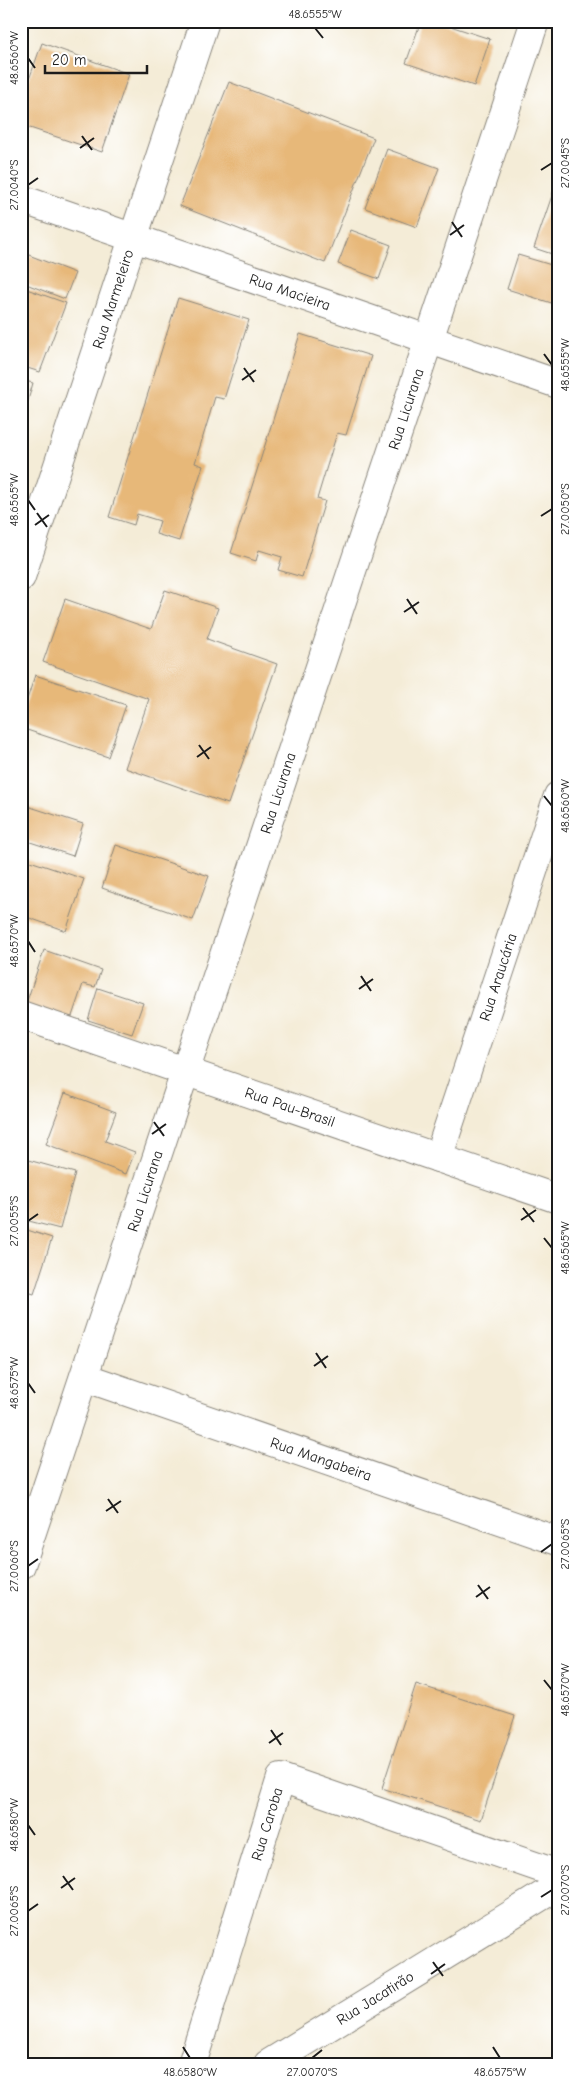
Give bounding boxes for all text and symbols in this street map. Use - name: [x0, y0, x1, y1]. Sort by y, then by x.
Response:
- text: 48.6555°W: [288, 7, 342, 21]
- text: 48.6560°W: [7, 30, 21, 85]
- scale bar: [45, 42, 148, 74]
- text: 20 m: [52, 51, 86, 69]
- text: 27.0045°S: [558, 137, 572, 188]
- text: 27.0040°S: [7, 159, 21, 211]
- street label: Rua Marmeleiro: [88, 247, 138, 351]
- street label: Rua Macieira: [247, 270, 333, 314]
- text: 48.6555°W: [558, 338, 572, 392]
- street label: Rua Licurana: [384, 366, 428, 452]
- text: 48.6565°W: [7, 473, 21, 527]
- text: 27.0050°S: [558, 483, 572, 535]
- street label: Rua Licurana: [256, 750, 300, 836]
- text: 48.6560°W: [558, 778, 572, 833]
- text: 48.6570°W: [7, 914, 21, 968]
- street label: Rua Araucária: [475, 931, 521, 1023]
- street label: Rua Pau-Brasil: [243, 1083, 337, 1131]
- street label: Rua Licurana: [123, 1148, 167, 1234]
- text: 27.0055°S: [7, 1195, 21, 1246]
- text: 48.6565°W: [558, 1221, 572, 1275]
- text: 48.6575°W: [7, 1356, 21, 1409]
- street label: Rua Mangabeira: [268, 1433, 374, 1485]
- text: 27.0065°S: [558, 1518, 572, 1569]
- text: 27.0060°S: [7, 1540, 21, 1592]
- text: 48.6570°W: [558, 1663, 572, 1717]
- street label: Rua Caroba: [247, 1785, 287, 1863]
- text: 48.6580°W: [7, 1798, 21, 1852]
- text: 27.0070°S: [558, 1864, 572, 1915]
- text: 27.0065°S: [7, 1885, 21, 1936]
- street label: Rua Jacatirão: [333, 1967, 417, 2029]
- text: 48.6580°W: [163, 2065, 217, 2079]
- text: 27.0070°S: [287, 2065, 338, 2079]
- text: 48.6575°W: [474, 2065, 527, 2079]

